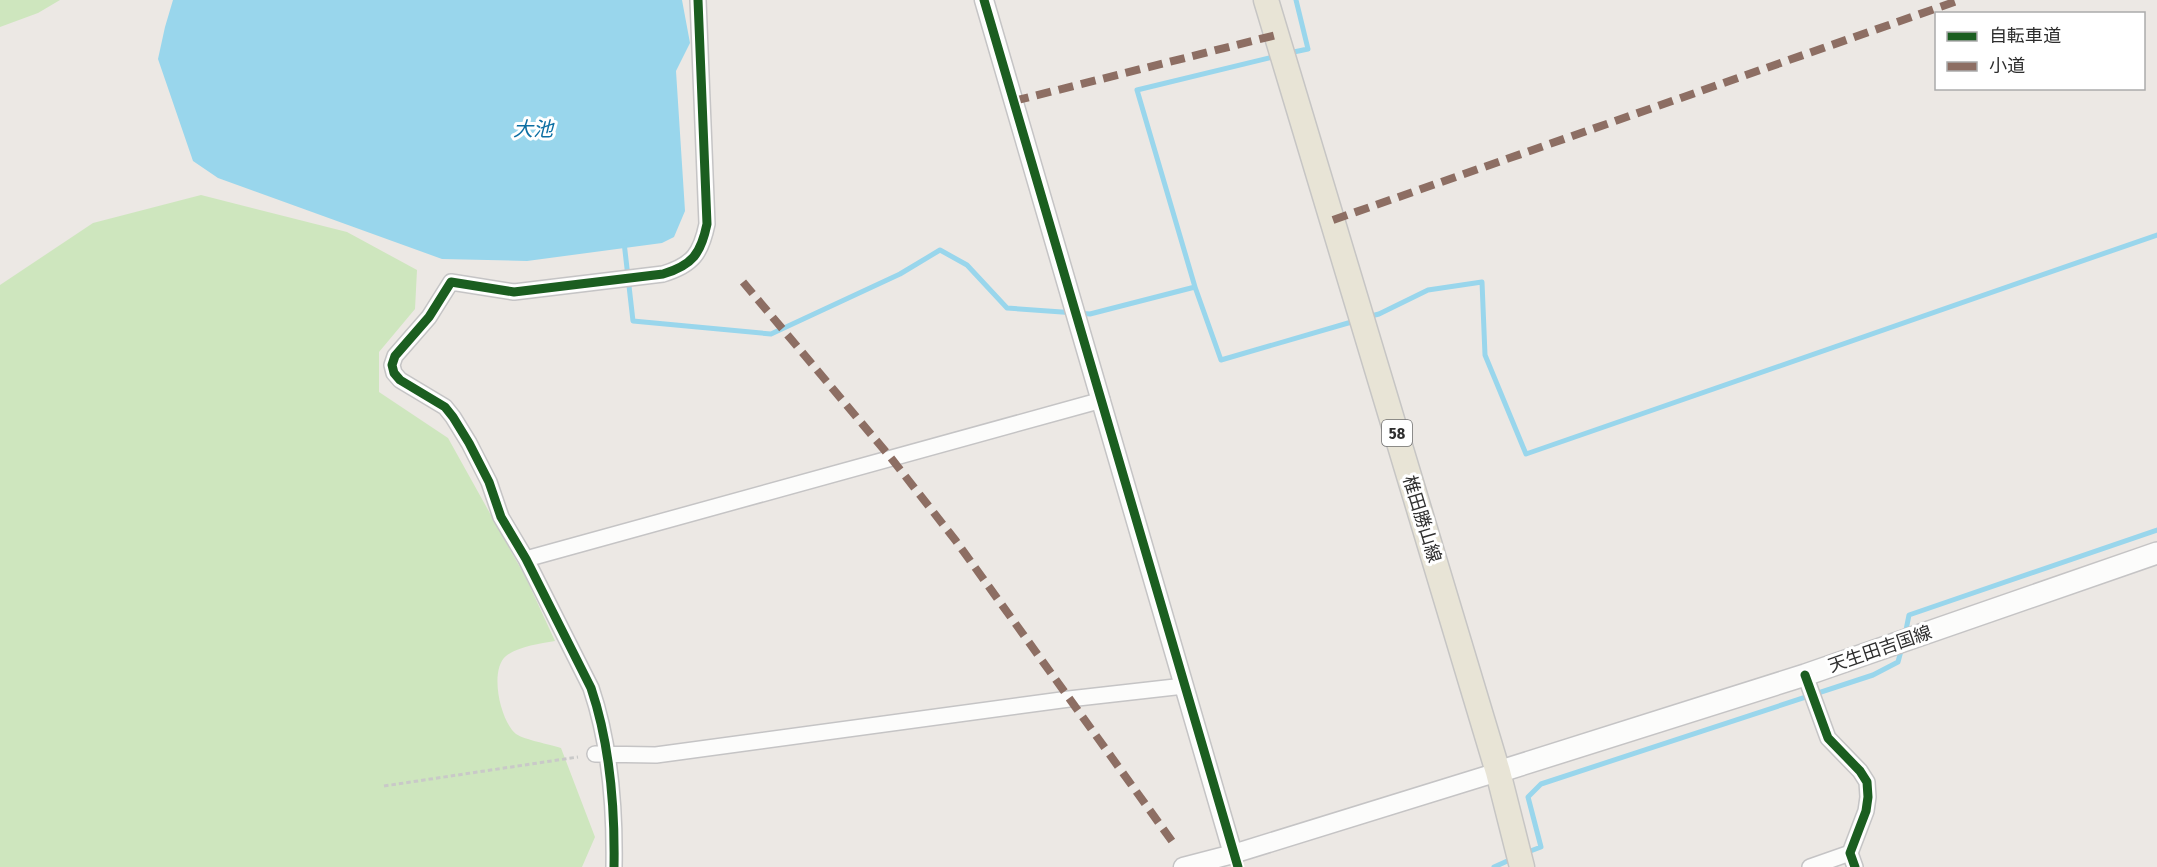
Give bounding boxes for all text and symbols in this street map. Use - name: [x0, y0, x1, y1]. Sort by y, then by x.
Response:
- legend: [1935, 12, 2145, 90]
- text: 自転車道: [1989, 25, 2061, 47]
- text: 小道: [1989, 55, 2025, 77]
- water label: 大池: [513, 117, 555, 141]
- road number: 58: [1382, 420, 1412, 446]
- street label: 椎田勝山線: [1398, 473, 1446, 565]
- street label: 天生田吉国線: [1825, 621, 1935, 677]

